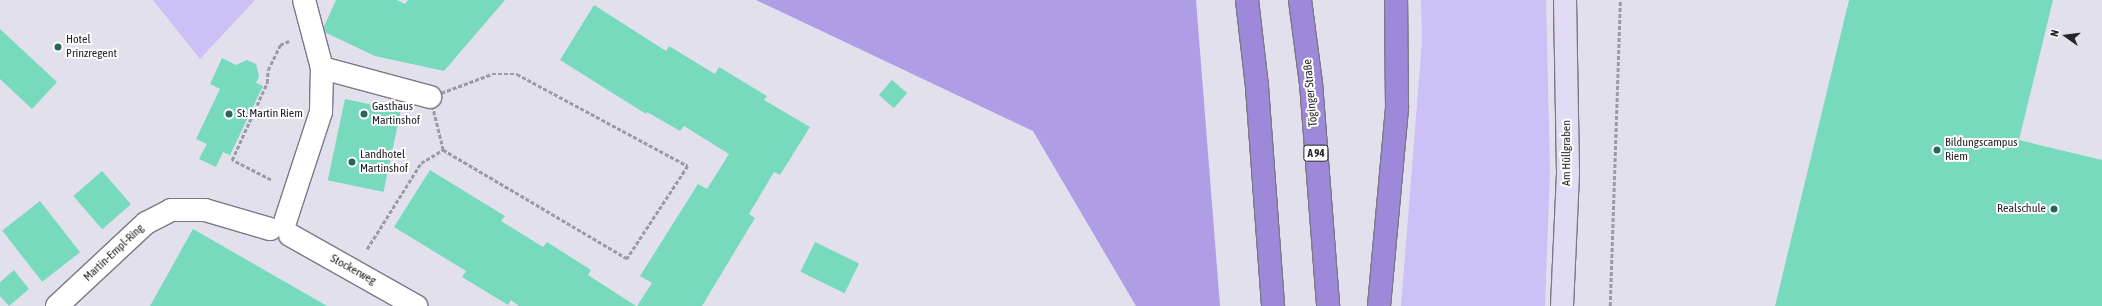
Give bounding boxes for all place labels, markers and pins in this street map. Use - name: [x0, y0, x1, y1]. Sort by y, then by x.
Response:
- place label: Hotel Prinzregent: [66, 33, 117, 61]
- marker: Hotel Prinzregent: [53, 42, 63, 52]
- place label: Gasthaus Martinshof: [372, 100, 420, 128]
- place label: St. Martin Riem: [237, 107, 303, 121]
- marker: St. Martin Riem: [224, 109, 234, 119]
- marker: Gasthaus Martinshof: [359, 109, 369, 119]
- place label: Bildungscampus Riem: [1945, 136, 2018, 164]
- marker: Bildungscampus Riem: [1932, 145, 1942, 155]
- place label: Landhotel Martinshof: [360, 148, 408, 176]
- marker: Landhotel Martinshof: [347, 157, 357, 167]
- place label: Realschule: [1997, 202, 2046, 216]
- marker: Realschule: [2049, 204, 2059, 214]

